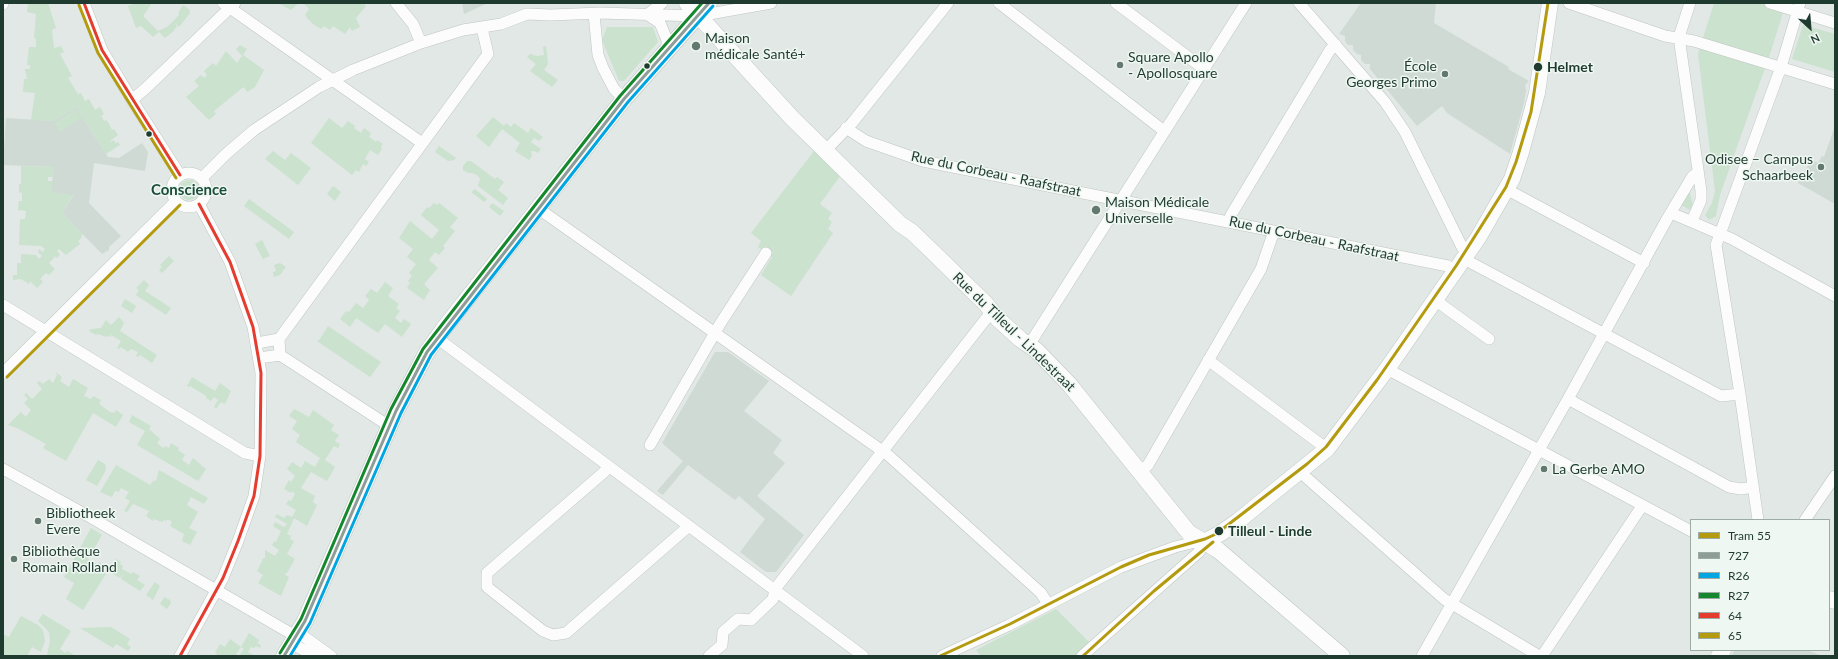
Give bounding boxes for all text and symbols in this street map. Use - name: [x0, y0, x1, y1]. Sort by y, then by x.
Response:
- north arrow: [1790, 8, 1830, 48]
- place label: Maison médicale Santé+: [705, 30, 806, 62]
- text: N: [1809, 32, 1822, 47]
- marker: Maison médicale Santé+: [690, 40, 702, 52]
- place label: Square Apollo - Apollosquare: [1128, 49, 1217, 82]
- place label: École Georges Primo: [1346, 58, 1437, 90]
- place label: Helmet: [1547, 59, 1593, 75]
- marker: Square Apollo - Apollosquare: [1115, 60, 1125, 70]
- unlabelled marker: [642, 61, 652, 71]
- marker: Helmet: [1532, 61, 1544, 73]
- marker: École Georges Primo: [1440, 69, 1450, 79]
- unlabelled marker: [144, 129, 154, 139]
- street label: Rue du Corbeau - Raafstraat: [909, 148, 1083, 200]
- place label: Odisee – Campus Schaarbeek: [1705, 151, 1813, 184]
- marker: Odisee – Campus Schaarbeek: [1816, 162, 1826, 172]
- district label: Conscience: [151, 181, 227, 199]
- place label: Maison Médicale Universelle: [1105, 194, 1209, 226]
- marker: Maison Médicale Universelle: [1090, 204, 1102, 216]
- street label: Rue du Corbeau - Raafstraat: [1227, 213, 1401, 265]
- street label: Rue du Tilleul - Lindestraat: [949, 269, 1079, 395]
- place label: La Gerbe AMO: [1552, 461, 1645, 477]
- marker: La Gerbe AMO: [1539, 464, 1549, 474]
- place label: Bibliotheek Evere: [46, 505, 115, 538]
- marker: Bibliotheek Evere: [33, 516, 43, 526]
- legend: [1690, 519, 1830, 651]
- place label: Tilleul - Linde: [1228, 523, 1312, 539]
- marker: Tilleul - Linde: [1213, 525, 1225, 537]
- text: Tram 55: [1728, 528, 1771, 543]
- place label: Bibliothèque Romain Rolland: [22, 543, 117, 576]
- text: 727: [1728, 548, 1749, 563]
- marker: Bibliothèque Romain Rolland: [9, 554, 19, 564]
- text: R26: [1728, 568, 1749, 583]
- text: R27: [1728, 588, 1749, 603]
- text: 64: [1728, 608, 1742, 623]
- text: 65: [1728, 628, 1742, 643]

